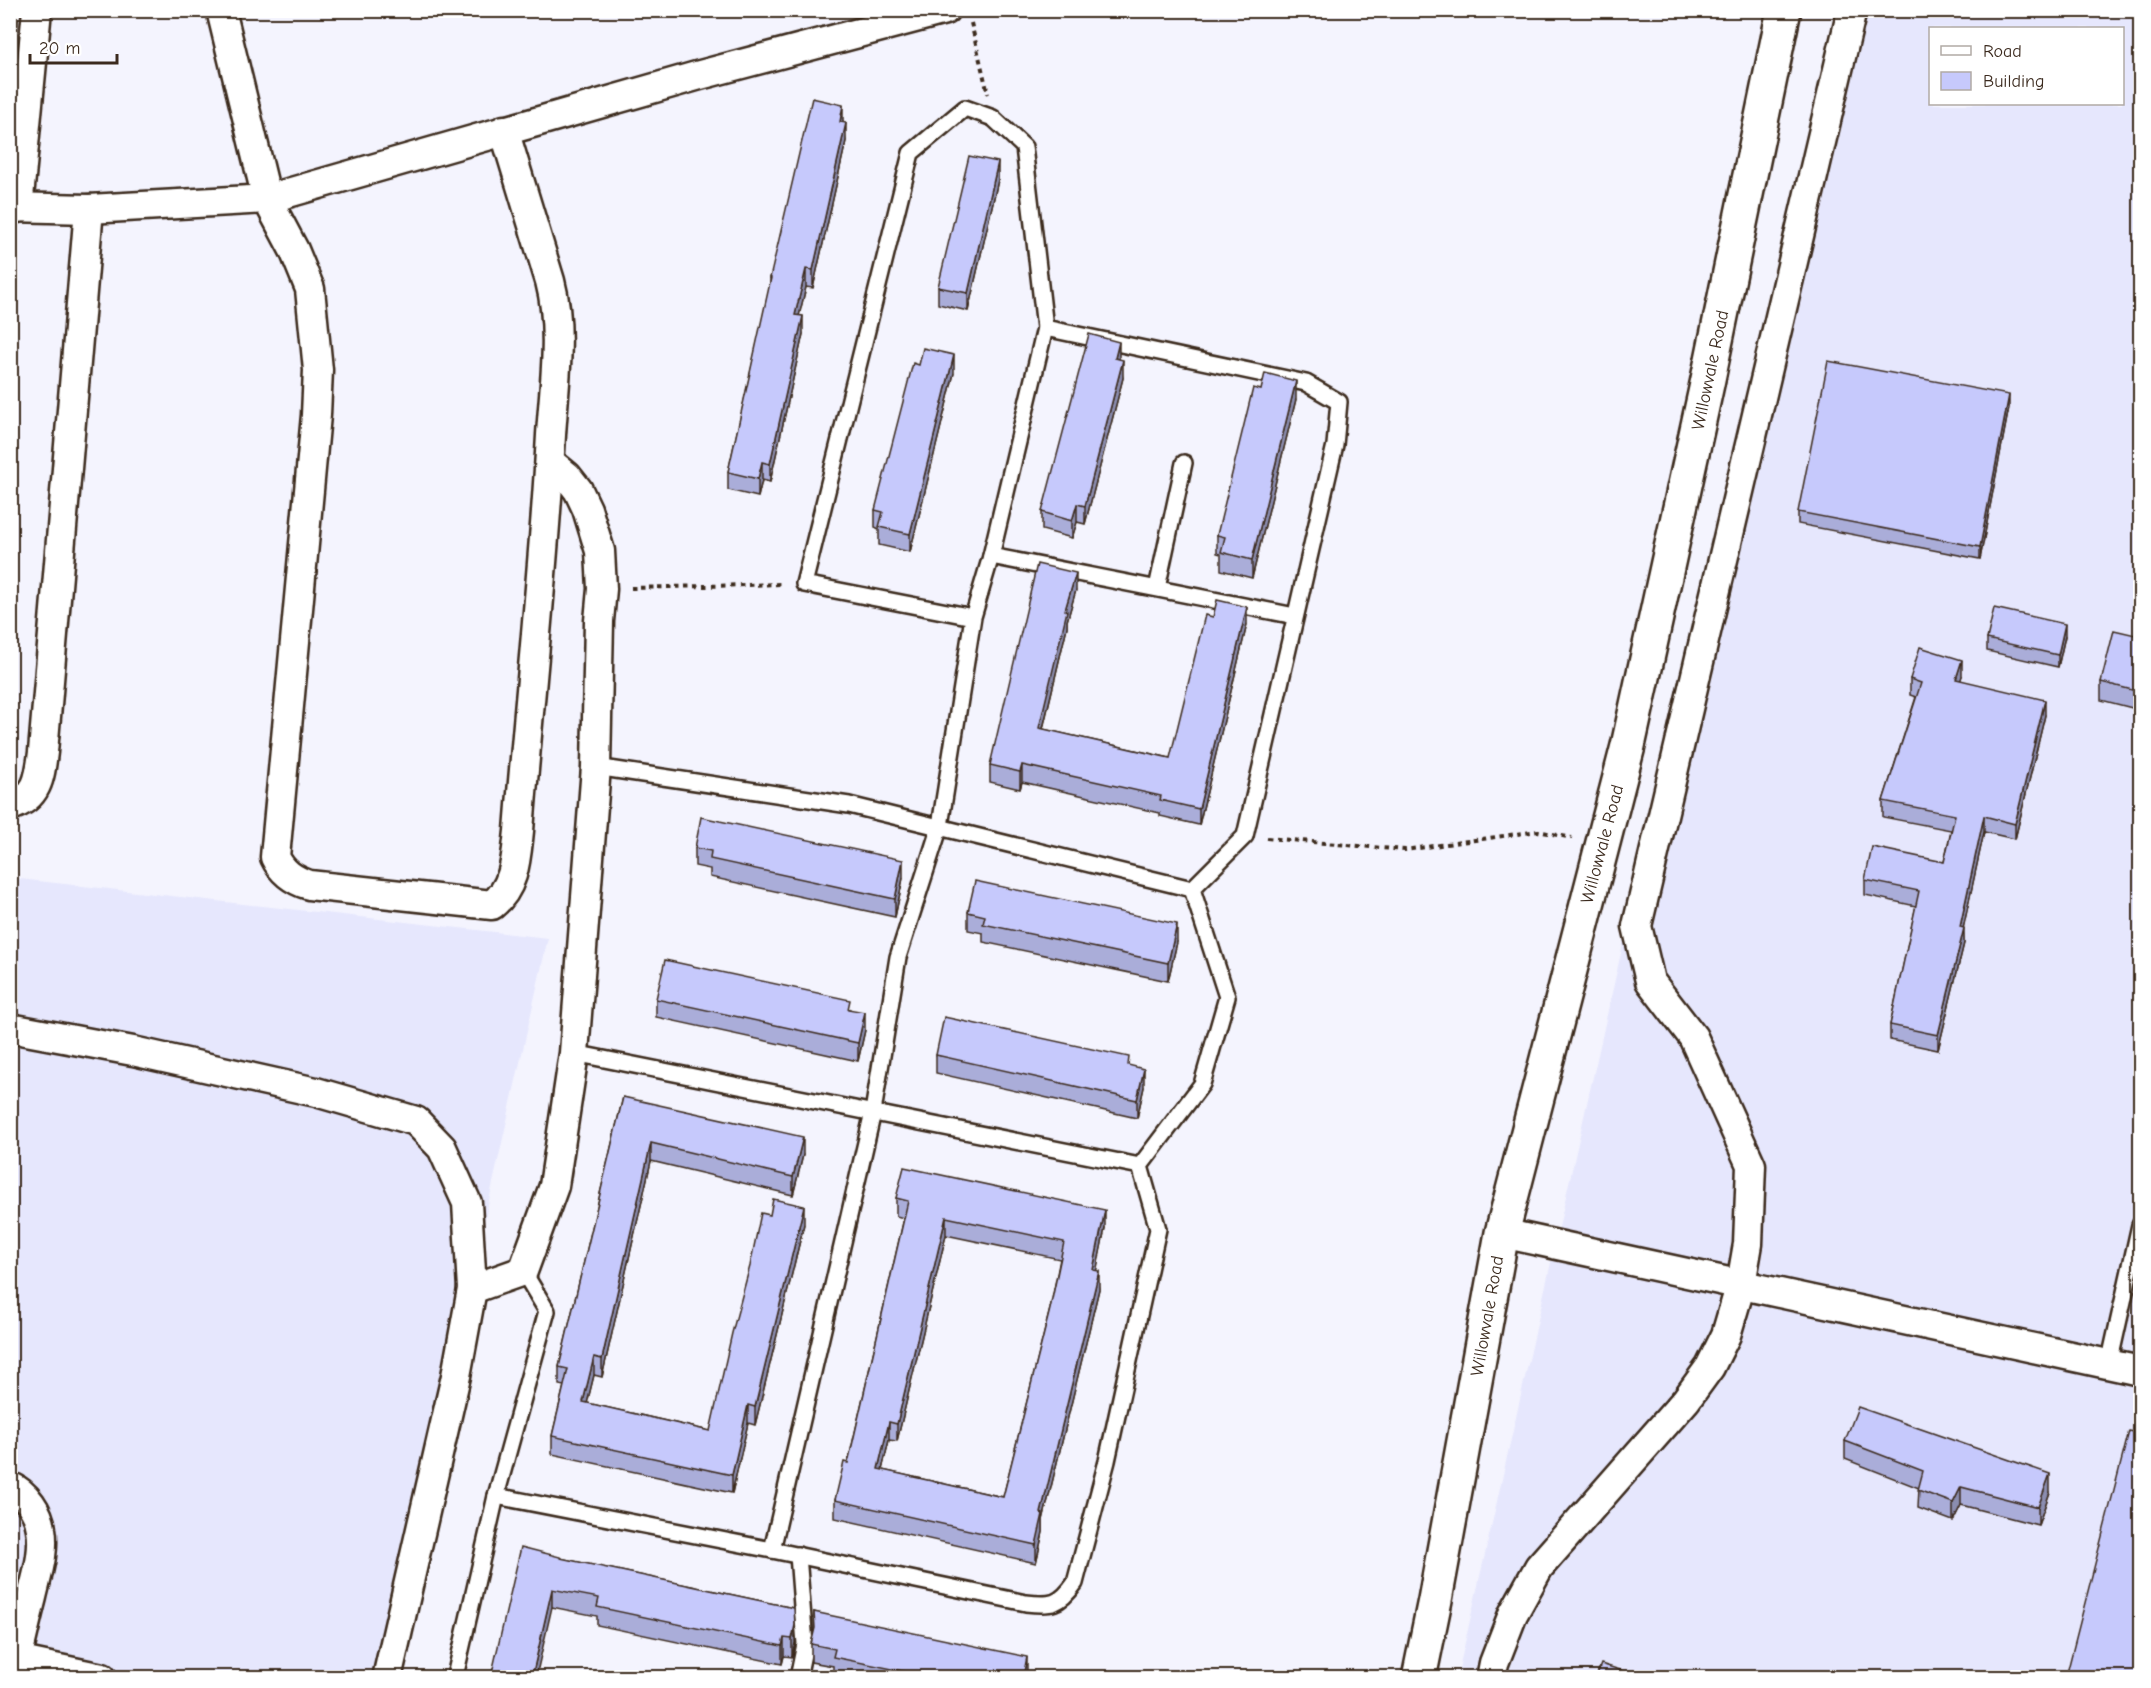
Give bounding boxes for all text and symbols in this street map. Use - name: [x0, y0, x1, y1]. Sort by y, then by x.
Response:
- scale bar: [30, 27, 117, 65]
- legend: [1929, 27, 2124, 105]
- text: 20 m: [39, 38, 80, 59]
- text: Road: [1983, 41, 2022, 62]
- text: Building: [1983, 71, 2045, 92]
- street label: Willowvale Road: [1688, 308, 1733, 432]
- street label: Willowvale Road: [1577, 782, 1628, 906]
- street label: Willowvale Road: [1467, 1254, 1508, 1378]

